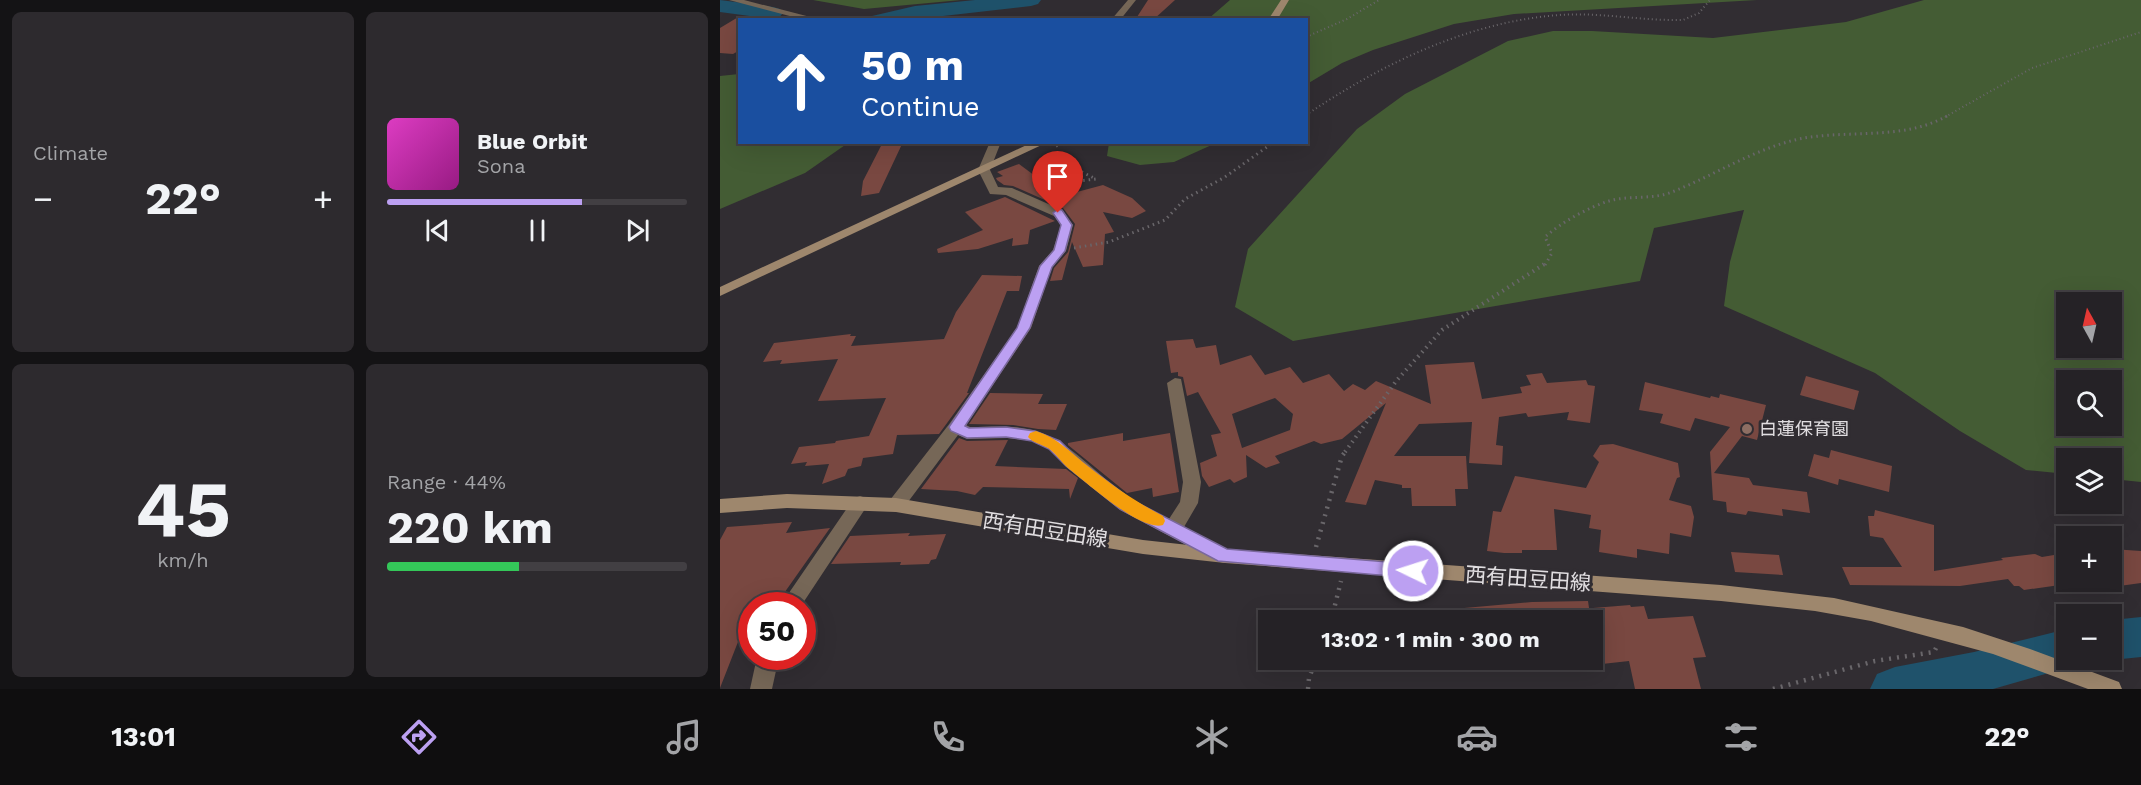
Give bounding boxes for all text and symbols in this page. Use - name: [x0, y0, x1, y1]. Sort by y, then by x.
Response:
- text: 50 m: [861, 41, 964, 90]
- icon: ahead: [762, 42, 840, 120]
- text: Continue: [861, 91, 980, 123]
- text: Blue Orbit: [477, 129, 587, 154]
- text: Climate: [33, 141, 108, 165]
- pin: [1032, 151, 1083, 213]
- text: Sona: [477, 154, 526, 178]
- icon: arrive: [1041, 160, 1074, 193]
- text: 22°: [145, 172, 221, 225]
- text: −: [33, 179, 53, 218]
- text: +: [313, 179, 333, 218]
- icon: previous: [421, 214, 454, 247]
- icon: pause: [521, 214, 554, 247]
- icon: next: [621, 214, 654, 247]
- north arrow: [2056, 292, 2122, 358]
- map controls: [2056, 292, 2122, 670]
- button: search: [2056, 370, 2122, 436]
- place label: 白蓮保育園: [1759, 418, 1849, 439]
- marker: 白蓮保育園: [1740, 422, 1754, 436]
- button: layers: [2056, 448, 2122, 514]
- text: 45: [135, 463, 231, 555]
- text: Range · 44%: [387, 470, 506, 494]
- text: 220 km: [387, 501, 553, 554]
- street label: 西有田豆田線: [981, 507, 1109, 552]
- button: +: [2056, 526, 2122, 592]
- position arrow: [1381, 539, 1445, 603]
- text: km/h: [157, 548, 209, 572]
- street label: 西有田豆田線: [1464, 562, 1592, 595]
- speed limit sign: 50: [738, 592, 816, 670]
- button: −: [2056, 604, 2122, 670]
- text: 13:02 · 1 min · 300 m: [1321, 627, 1540, 652]
- icon: directions: [398, 716, 440, 758]
- icon: music: [663, 716, 705, 758]
- icon: phone: [927, 716, 969, 758]
- icon: climate: [1191, 716, 1233, 758]
- icon: car: [1456, 716, 1498, 758]
- icon: filters: [1720, 716, 1762, 758]
- text: 13:01: [111, 721, 176, 753]
- text: 22°: [1984, 721, 2030, 753]

